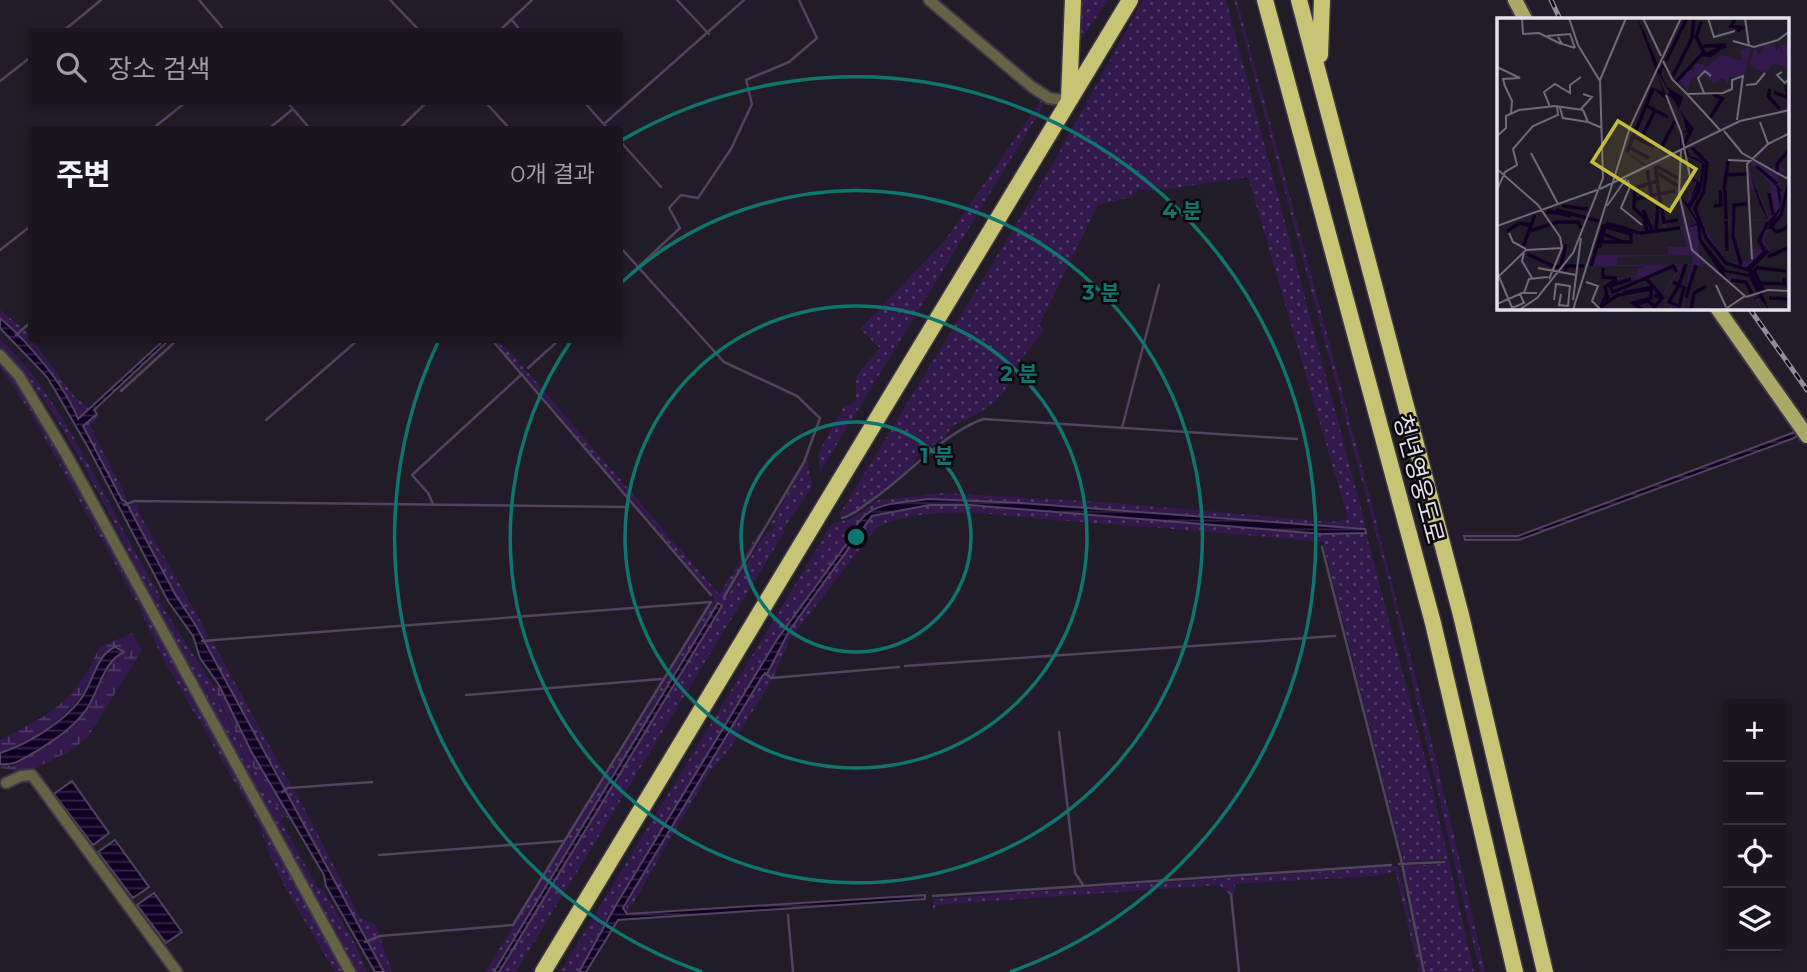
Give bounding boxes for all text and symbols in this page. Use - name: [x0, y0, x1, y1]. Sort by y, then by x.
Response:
- inset map: [1497, 18, 1790, 310]
- search box: [28, 28, 623, 105]
- icon: search: [52, 48, 90, 86]
- text: 장소 검색: [108, 53, 211, 85]
- text: 주변: [56, 156, 111, 193]
- text: 0개 결과: [510, 160, 595, 188]
- text: 4 분: [1162, 198, 1202, 223]
- text: 3 분: [1081, 280, 1120, 305]
- text: 2 분: [1000, 361, 1038, 386]
- street label: 청년영웅도로: [1388, 411, 1450, 547]
- text: 1 분: [920, 443, 954, 468]
- centre of rings: [844, 525, 868, 549]
- map controls: [1723, 699, 1786, 951]
- button: +: [1723, 699, 1786, 762]
- button: −: [1723, 762, 1786, 825]
- button: locate: [1723, 825, 1786, 888]
- button: layers: [1723, 888, 1786, 951]

